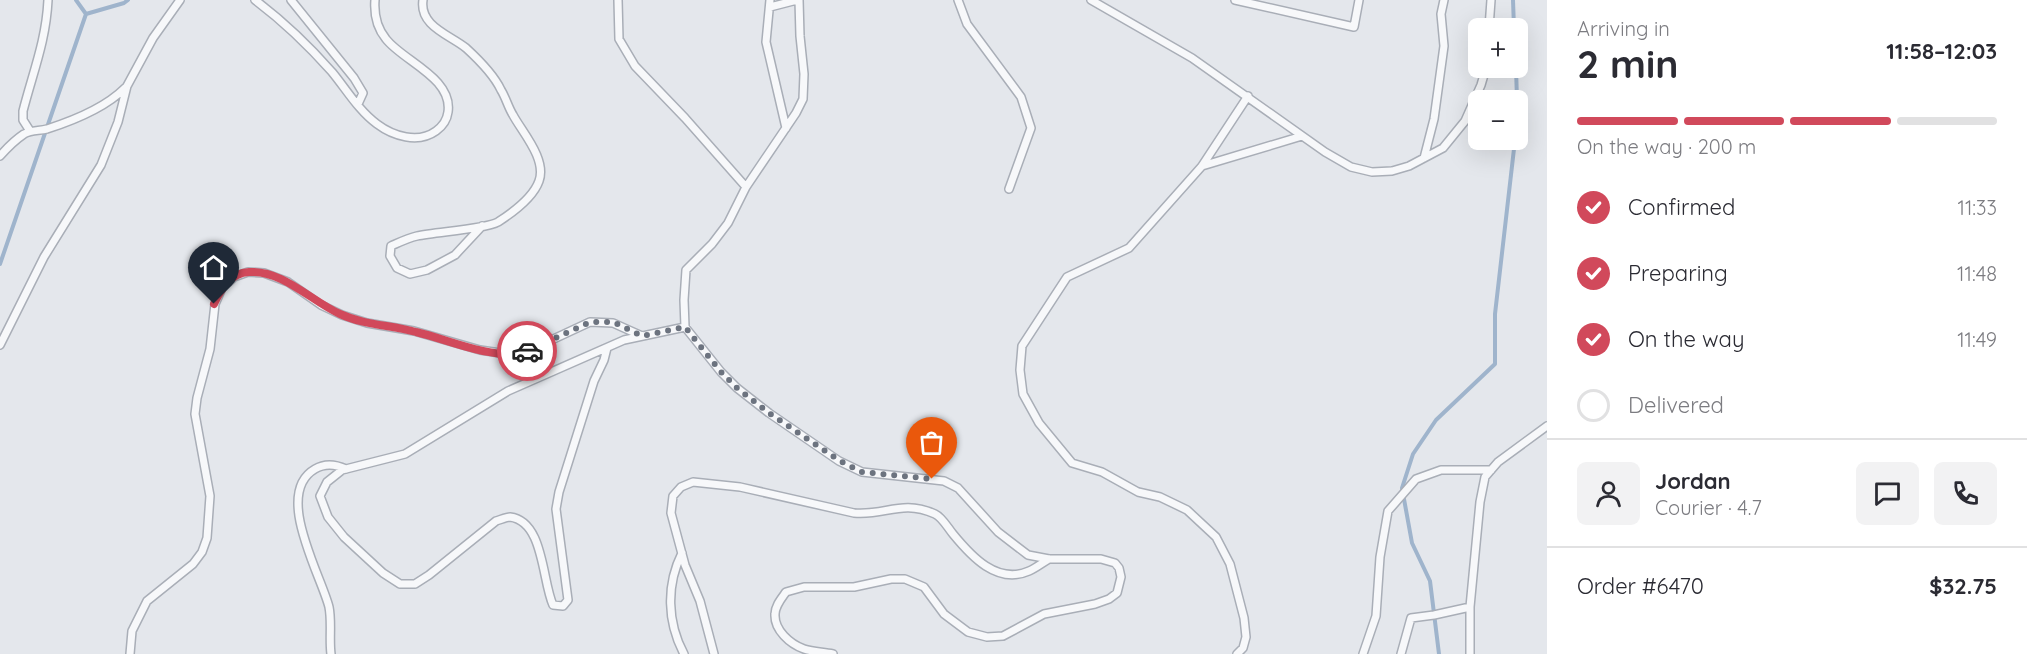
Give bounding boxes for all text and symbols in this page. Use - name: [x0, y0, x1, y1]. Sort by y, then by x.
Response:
- text: Arriving in: [1577, 16, 1670, 41]
- map controls: [1468, 18, 1528, 150]
- button: +: [1468, 18, 1528, 78]
- text: 11:58–12:03: [1886, 37, 1997, 65]
- text: 2 min: [1577, 39, 1679, 88]
- button: −: [1468, 90, 1528, 150]
- text: On the way · 200 m: [1577, 134, 1756, 159]
- icon: check: [1577, 191, 1610, 224]
- text: Confirmed: [1628, 193, 1735, 221]
- text: 11:33: [1958, 195, 1997, 220]
- pin: [188, 242, 239, 304]
- icon: home: [197, 251, 230, 284]
- icon: check: [1577, 257, 1610, 290]
- text: Preparing: [1628, 259, 1728, 287]
- text: 11:48: [1957, 261, 1997, 286]
- courier: [497, 321, 557, 381]
- icon: check: [1577, 323, 1610, 356]
- text: On the way: [1628, 325, 1744, 353]
- text: 11:49: [1957, 327, 1997, 352]
- icon: car: [511, 335, 544, 368]
- text: Delivered: [1628, 391, 1724, 419]
- pin: [906, 417, 957, 479]
- icon: bag: [915, 426, 948, 459]
- button: person: [1577, 462, 1640, 525]
- button: chat: [1856, 462, 1919, 525]
- button: phone: [1934, 462, 1997, 525]
- text: Jordan: [1655, 467, 1731, 495]
- text: Courier · 4.7: [1655, 495, 1762, 520]
- text: Order #6470: [1577, 572, 1704, 600]
- text: $32.75: [1929, 572, 1997, 600]

